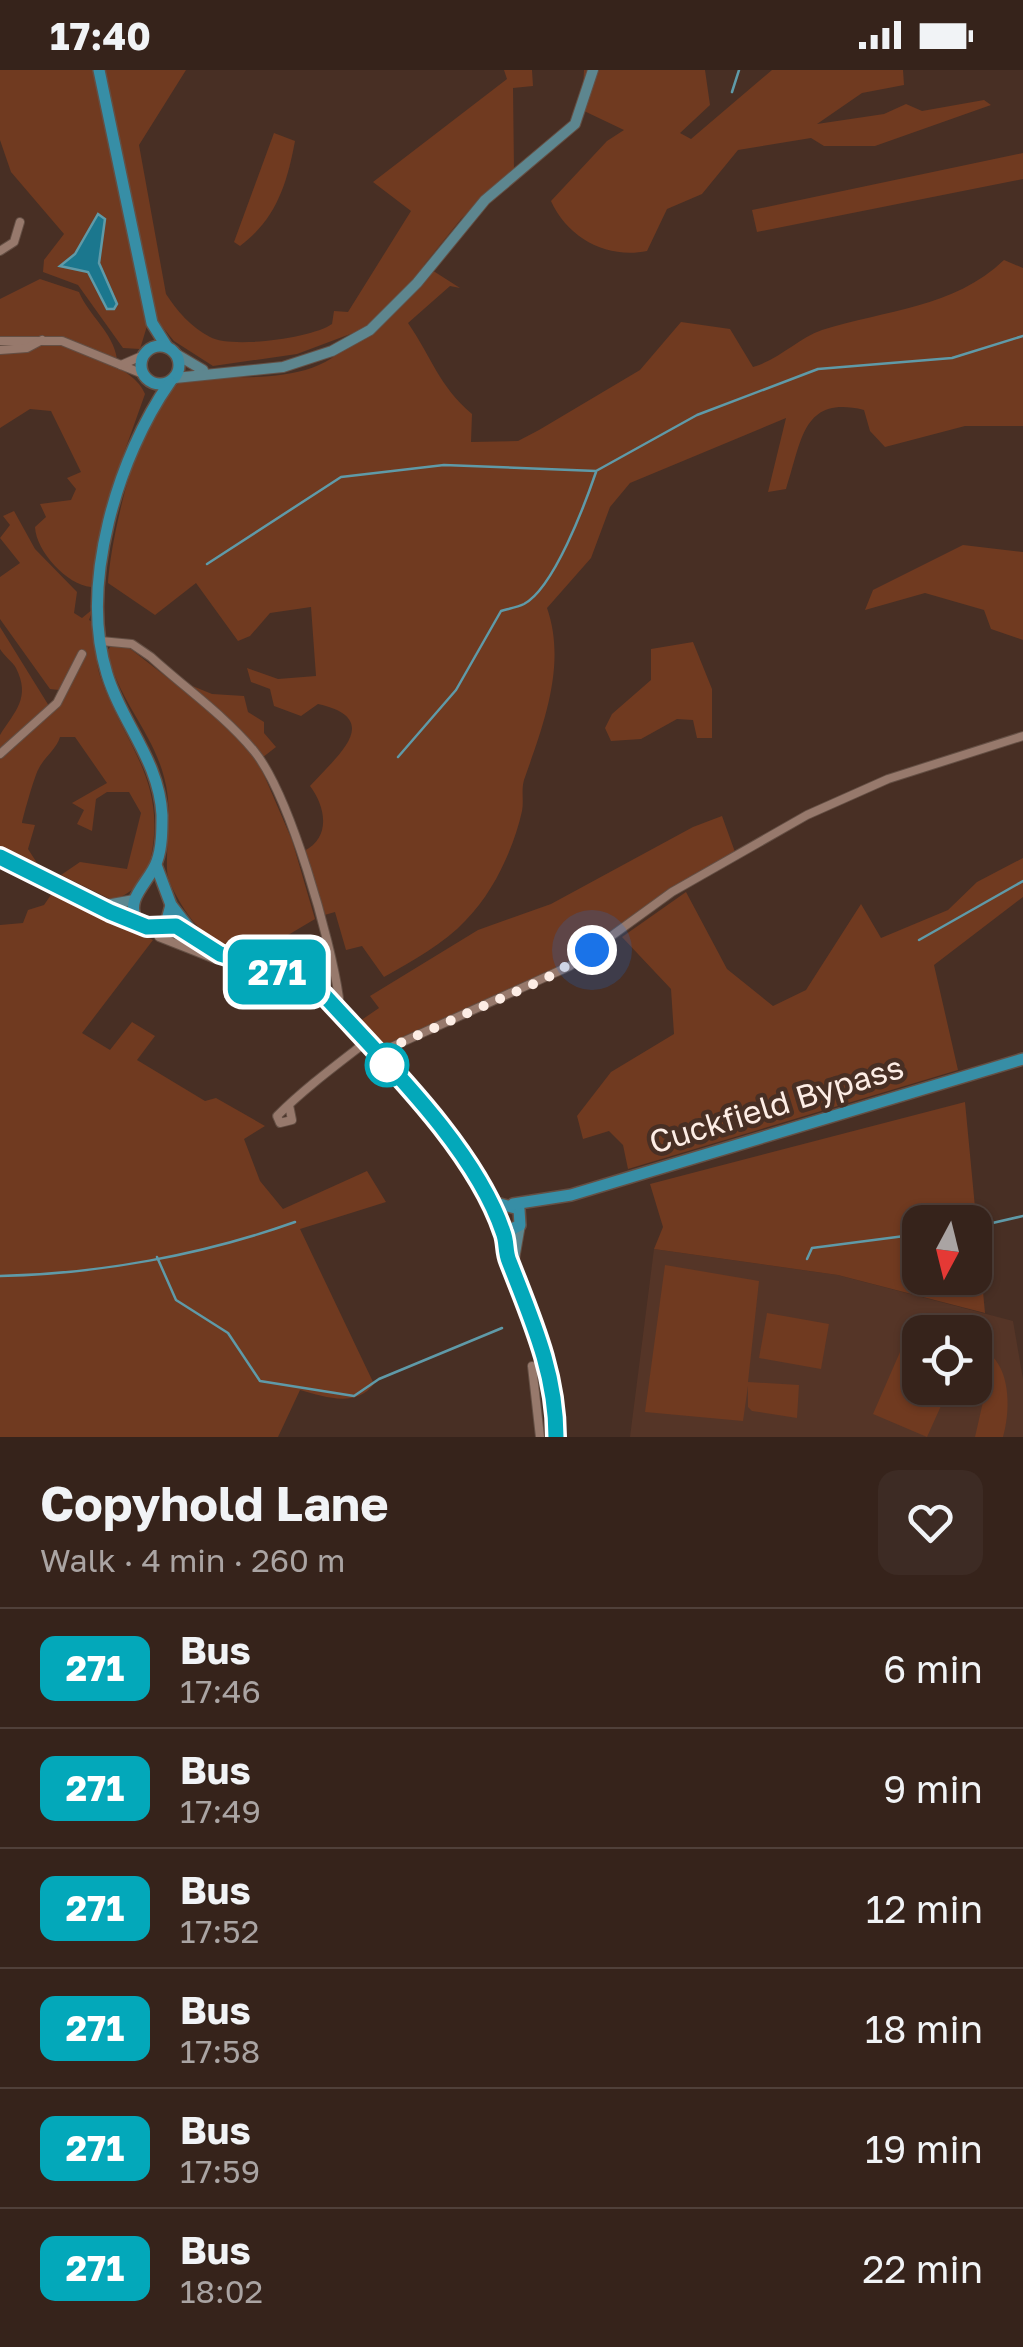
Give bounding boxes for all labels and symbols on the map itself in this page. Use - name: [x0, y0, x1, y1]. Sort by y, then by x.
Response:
- your location: [567, 925, 617, 975]
- line badge: 271: [220, 940, 334, 1004]
- unlabelled marker: [366, 1044, 408, 1086]
- street label: Cuckfield Bypass: [644, 1047, 908, 1161]
- north arrow: [902, 1205, 992, 1295]

